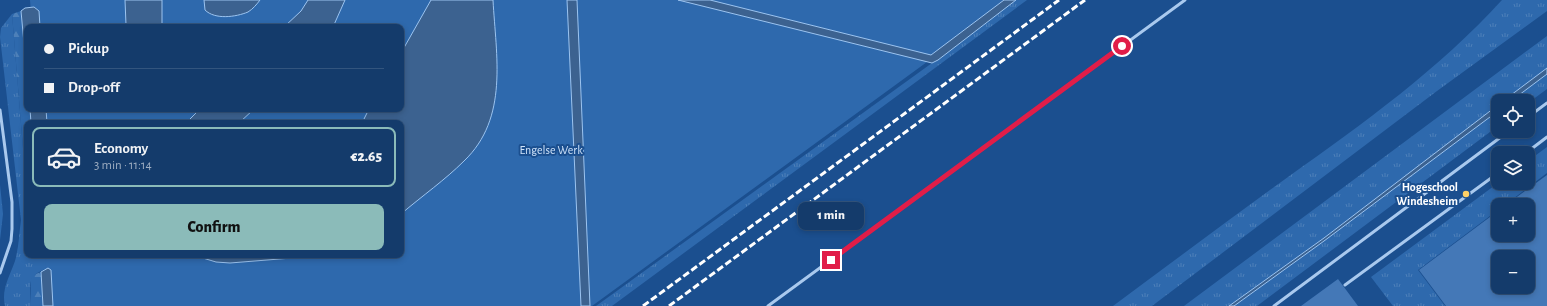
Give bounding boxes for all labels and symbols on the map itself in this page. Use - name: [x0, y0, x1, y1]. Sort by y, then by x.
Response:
- route start: [1113, 37, 1131, 55]
- park label: Engelse Werk: [519, 144, 583, 156]
- place label: Hogeschool Windesheim: [1396, 181, 1458, 207]
- marker: Hogeschool Windesheim: [1461, 189, 1471, 199]
- callout: 1 min: [798, 202, 864, 230]
- route end: [822, 251, 840, 269]

